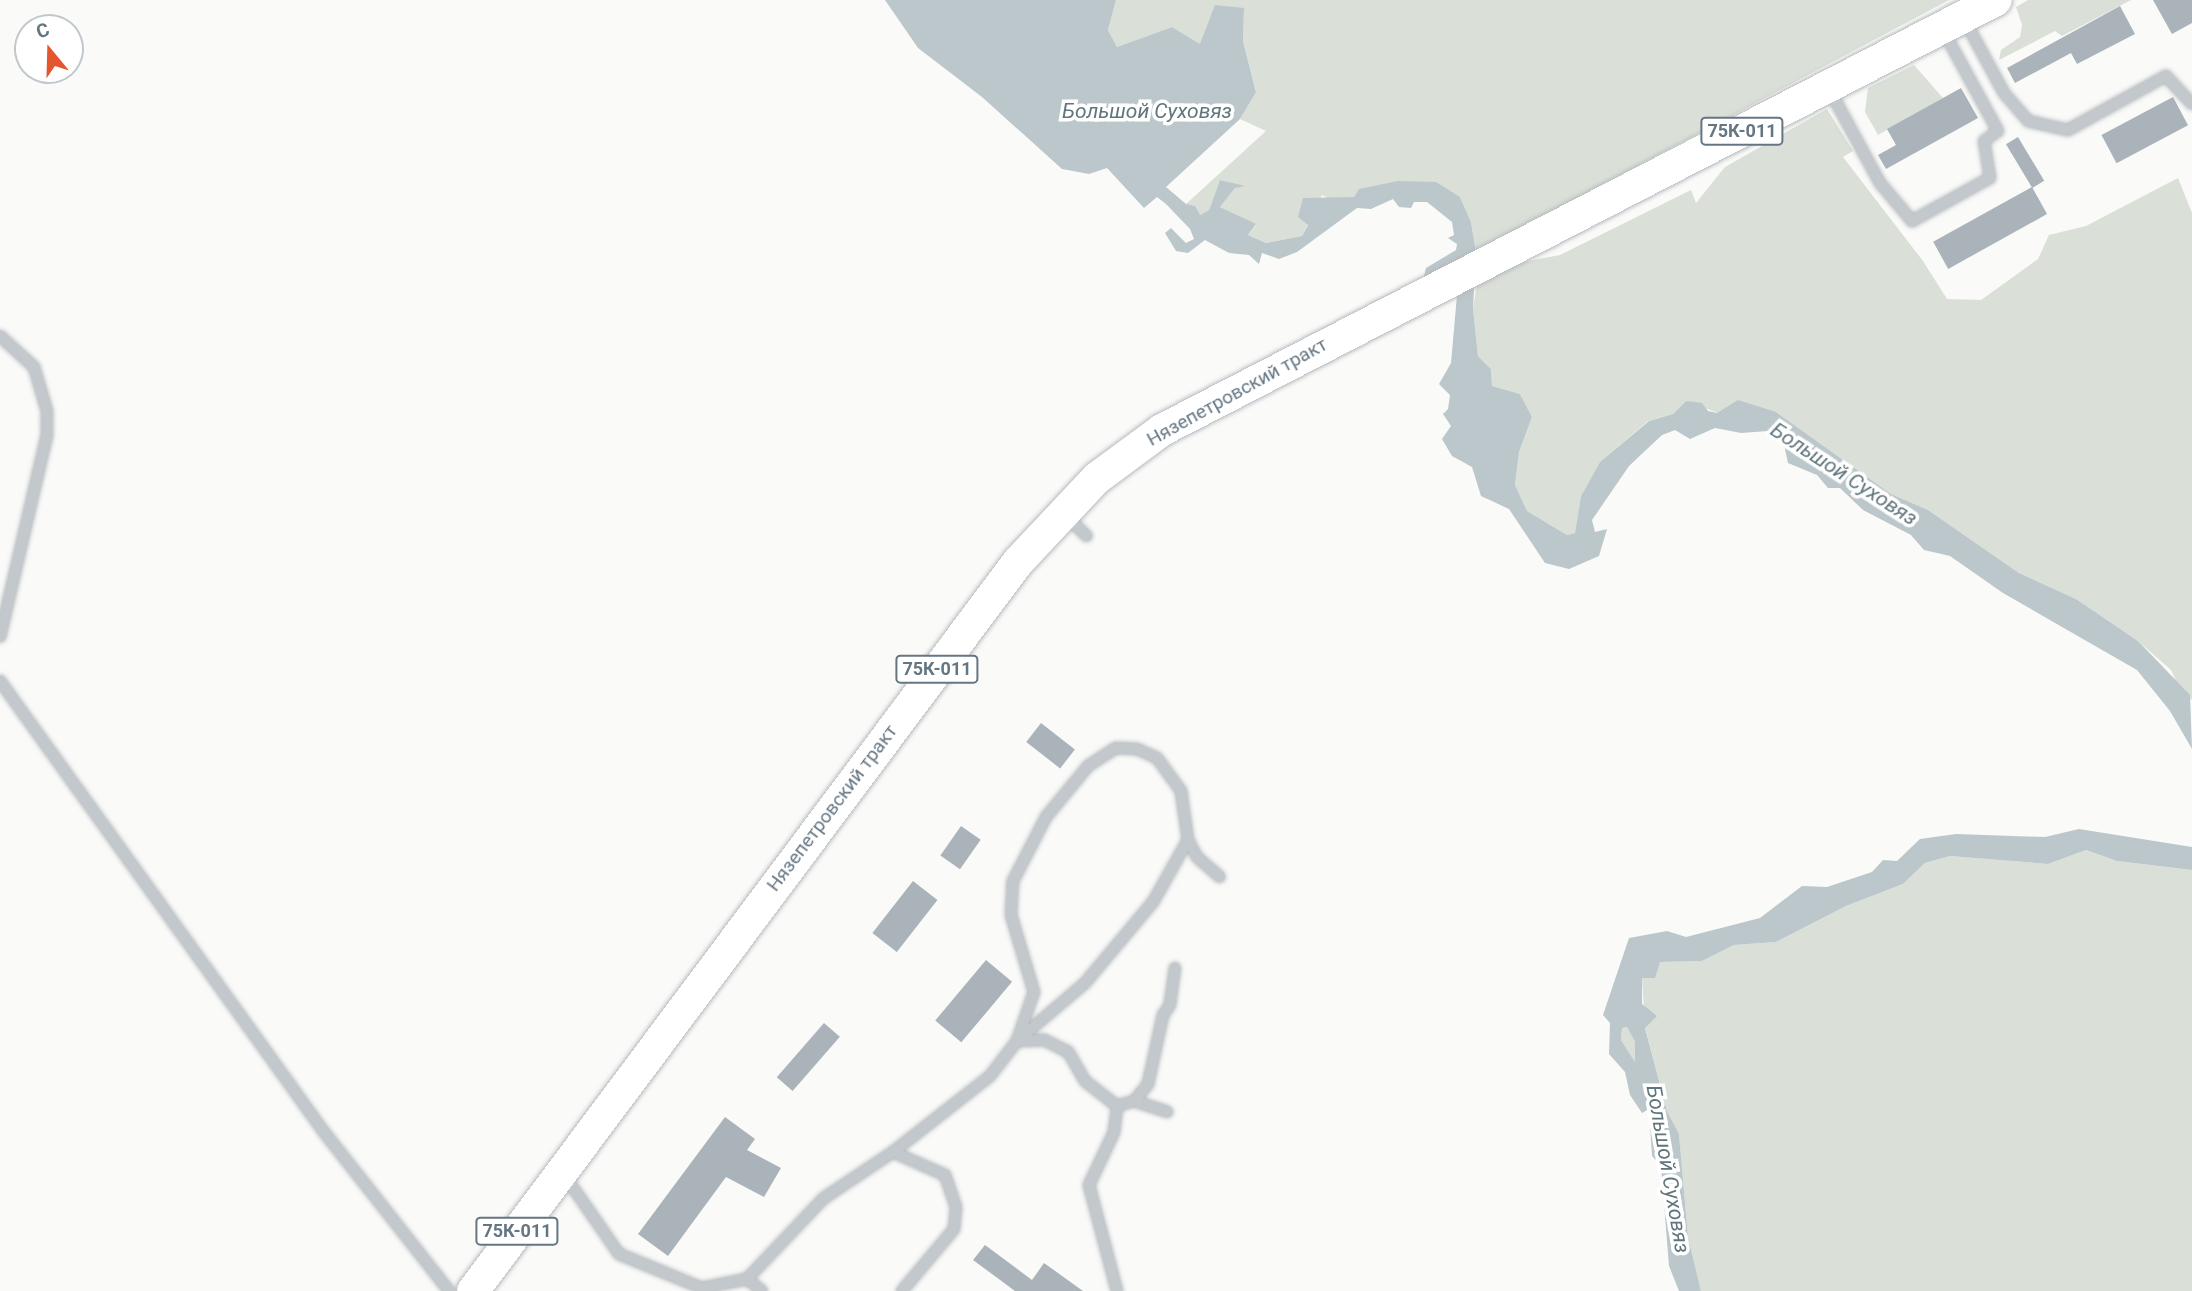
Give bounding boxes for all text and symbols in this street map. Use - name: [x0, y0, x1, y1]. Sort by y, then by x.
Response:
- north arrow: [14, 14, 84, 84]
- text: С: [33, 18, 52, 43]
- water label: Большой Суховяз: [1062, 98, 1232, 124]
- road number: 75К-011: [1700, 116, 1784, 146]
- street label: Нязепетровский тракт: [1143, 333, 1331, 451]
- water label: Большой Суховяз: [1766, 417, 1922, 531]
- road number: 75К-011: [895, 654, 979, 684]
- street label: Нязепетровский тракт: [762, 720, 902, 896]
- water label: Большой Суховяз: [1641, 1083, 1695, 1255]
- road number: 75К-011: [475, 1216, 559, 1246]

